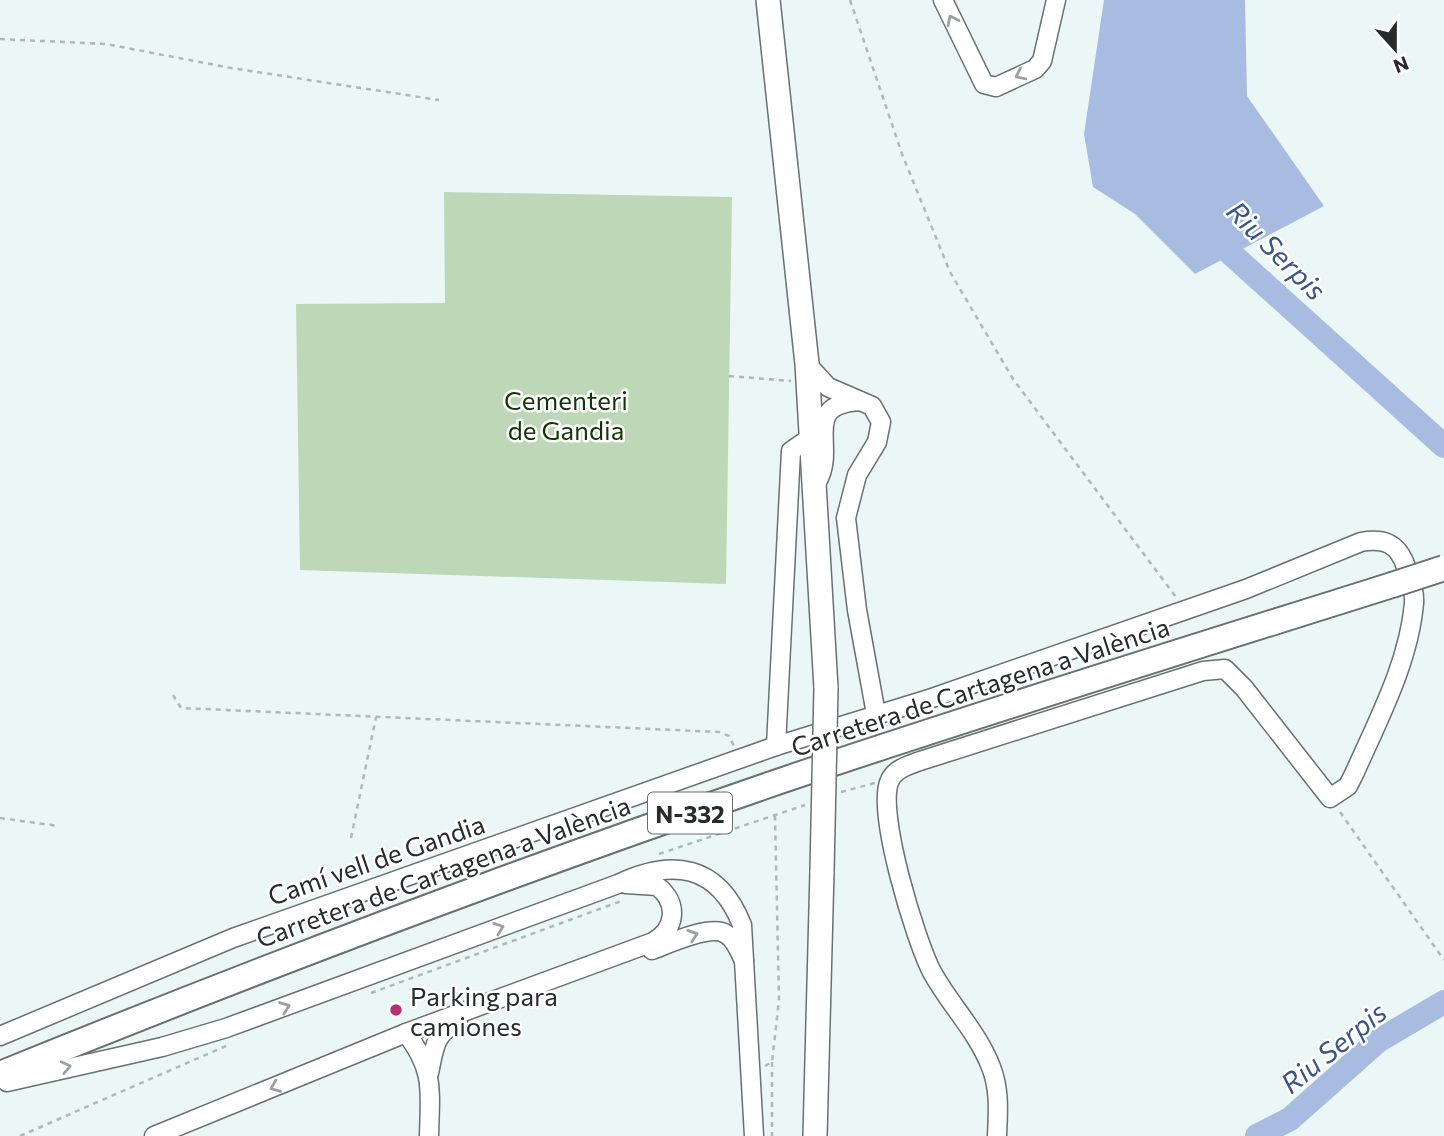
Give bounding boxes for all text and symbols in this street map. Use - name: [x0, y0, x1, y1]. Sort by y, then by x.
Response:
- north arrow: [1360, 14, 1430, 84]
- one-way arrow: [947, 15, 961, 27]
- text: N: [1390, 52, 1412, 79]
- one-way arrow: [1015, 67, 1028, 81]
- water label: Riu Serpis: [1220, 193, 1334, 307]
- park label: Cementeri de Gandia: [504, 384, 628, 445]
- street label: Carretera de Cartagena a València: [787, 610, 1173, 762]
- street label: Carretera de Cartagena a València: [252, 789, 634, 953]
- road number: N-332: [648, 792, 732, 834]
- street label: Camí vell de Gandia: [264, 807, 488, 911]
- one-way arrow: [492, 922, 504, 936]
- one-way arrow: [686, 929, 698, 944]
- place label: Parking para camiones: [410, 980, 558, 1041]
- water label: Riu Serpis: [1273, 994, 1393, 1100]
- one-way arrow: [279, 1001, 291, 1015]
- marker: Parking para camiones: [388, 1002, 404, 1018]
- one-way arrow: [60, 1060, 72, 1075]
- one-way arrow: [270, 1079, 282, 1093]

